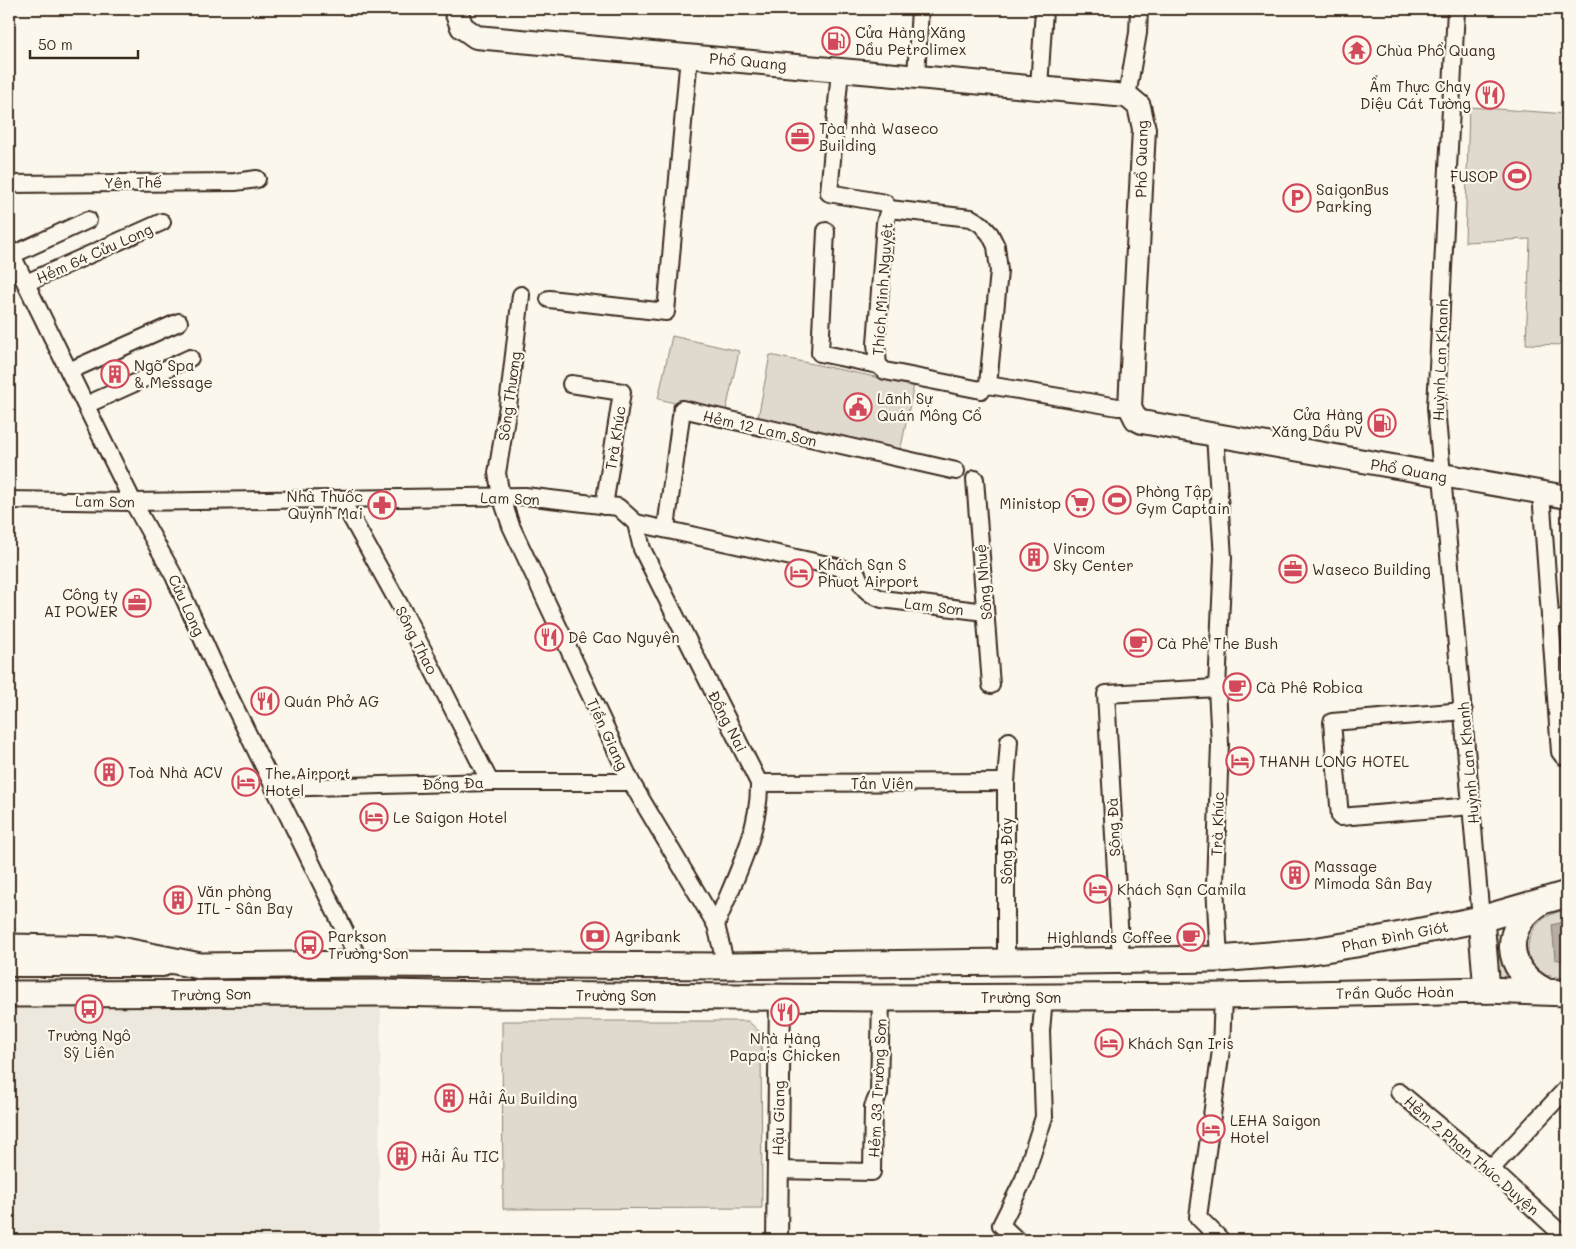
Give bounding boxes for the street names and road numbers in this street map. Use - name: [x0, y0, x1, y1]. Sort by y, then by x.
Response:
- street label: Phổ Quang: [708, 48, 788, 74]
- street label: Phổ Quang: [1130, 120, 1152, 198]
- street label: Yên Thế: [104, 171, 162, 193]
- street label: Hẻm 64 Cửu Long: [33, 218, 155, 288]
- street label: Thích Minh Nguyệt: [867, 222, 897, 356]
- street label: Huỳnh Lan Khanh: [1428, 299, 1452, 421]
- street label: Sông Thương: [493, 350, 525, 442]
- street label: Trà Khúc: [600, 404, 630, 471]
- street label: Hẻm 12 Lam Sơn: [701, 405, 819, 451]
- street label: Phổ Quang: [1369, 453, 1449, 487]
- street label: Lam Sơn: [480, 487, 540, 509]
- street label: Lam Sơn: [75, 490, 135, 512]
- street label: Sông Nhuệ: [970, 543, 996, 621]
- street label: Cửu Long: [164, 571, 210, 639]
- street label: Lam Sơn: [903, 592, 965, 620]
- street label: Sông Thao: [391, 602, 443, 678]
- street label: Đồng Nai: [704, 687, 752, 755]
- street label: Tiền Giang: [583, 695, 634, 774]
- street label: Huỳnh Lan Khanh: [1453, 701, 1483, 825]
- street label: Đống Đa: [422, 772, 484, 794]
- street label: Tản Viên: [851, 773, 913, 793]
- street label: Trà Khúc: [1206, 791, 1228, 857]
- street label: Sông Đà: [1101, 797, 1125, 857]
- street label: Sông Đáy: [996, 817, 1016, 885]
- street label: Phan Đình Giót: [1340, 916, 1450, 956]
- street label: Trần Quốc Hoàn: [1336, 981, 1454, 1003]
- street label: Trường Sơn: [171, 983, 251, 1005]
- street label: Trường Sơn: [576, 985, 656, 1005]
- street label: Trường Sơn: [981, 987, 1061, 1007]
- street label: Hẻm 33 Trường Sơn: [863, 1018, 891, 1158]
- street label: Hậu Giang: [767, 1080, 789, 1156]
- street label: Hẻm 2 Phan Thúc Duyện: [1400, 1091, 1544, 1219]

